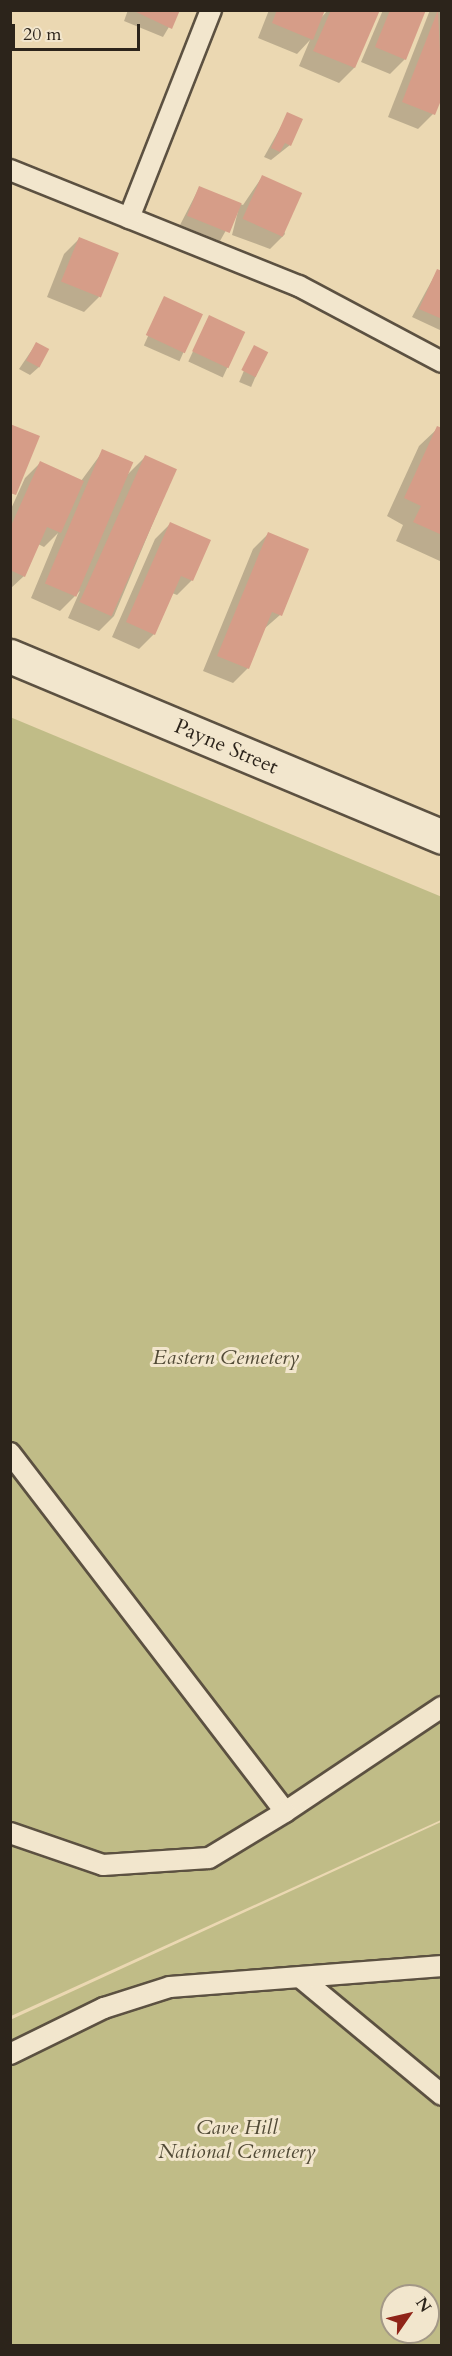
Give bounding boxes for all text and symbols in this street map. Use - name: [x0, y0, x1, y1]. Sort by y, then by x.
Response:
- scale bar: [15, 12, 142, 50]
- text: 20 m: [23, 22, 62, 47]
- street label: Payne Street: [170, 714, 282, 780]
- park label: Eastern Cemetery: [153, 1345, 299, 1371]
- park label: Cave Hill National Cemetery: [158, 2115, 316, 2165]
- north arrow: [380, 2284, 440, 2344]
- text: N: [410, 2293, 436, 2317]

